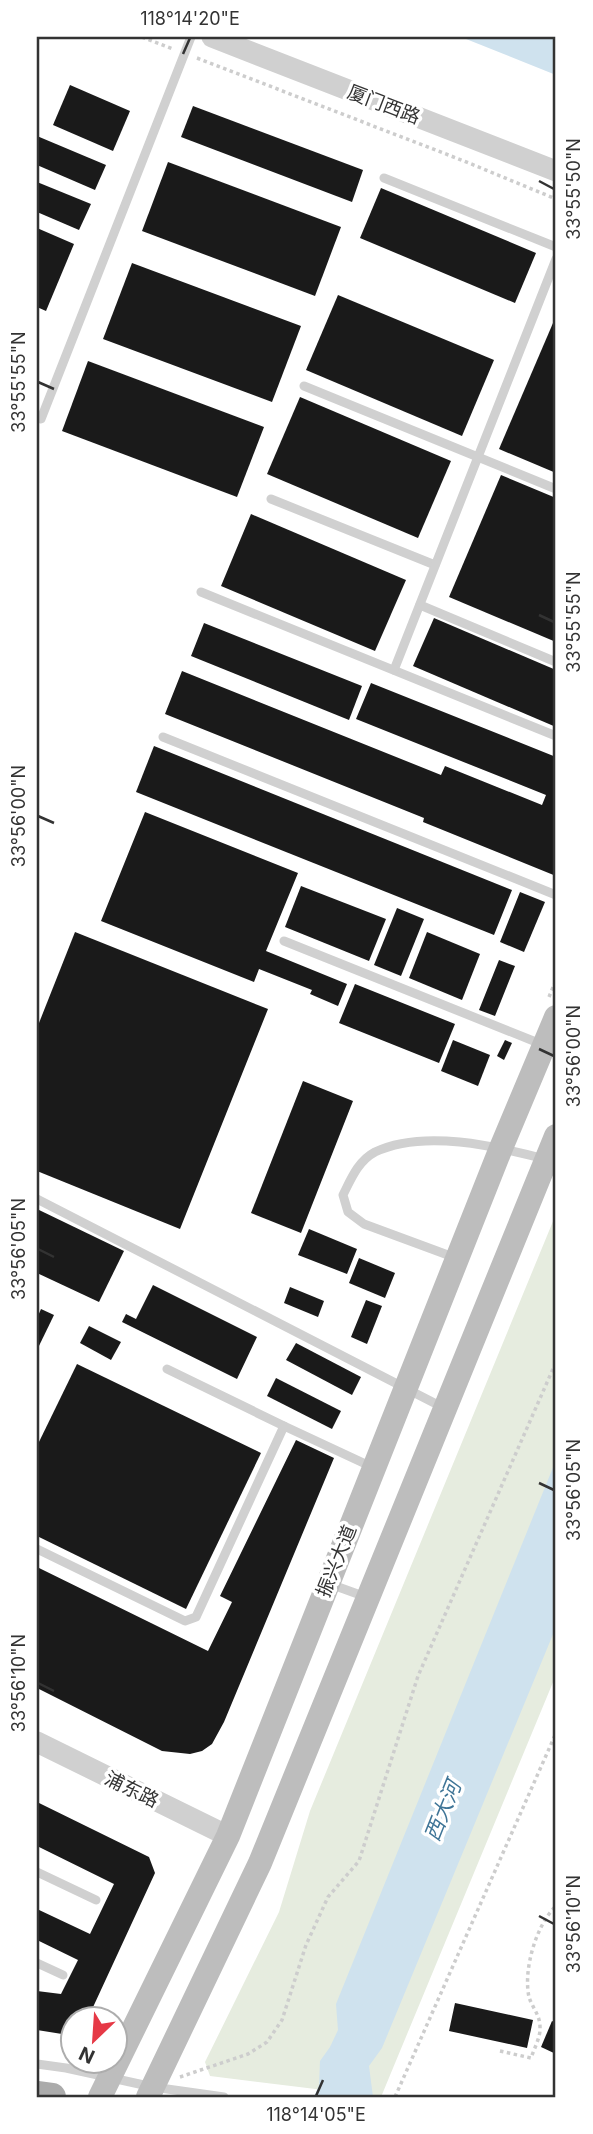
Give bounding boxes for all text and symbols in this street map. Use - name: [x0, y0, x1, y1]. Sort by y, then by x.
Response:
- text: 118°14'20"E: [140, 8, 240, 29]
- street label: 厦门西路: [344, 80, 423, 129]
- text: 33°55'50"N: [563, 138, 584, 240]
- text: 33°55'55"N: [8, 331, 29, 433]
- text: 33°55'55"N: [563, 571, 584, 673]
- text: 33°56'00"N: [8, 765, 29, 867]
- text: 33°56'00"N: [563, 1005, 584, 1107]
- text: 33°56'05"N: [8, 1198, 29, 1300]
- text: 33°56'05"N: [563, 1439, 584, 1541]
- street label: 振兴大道: [312, 1522, 361, 1601]
- text: 33°56'10"N: [8, 1634, 29, 1732]
- street label: 浦东路: [101, 1767, 162, 1812]
- water label: 西大河: [419, 1773, 467, 1845]
- text: 33°56'10"N: [563, 1875, 584, 1973]
- north arrow: [60, 2004, 130, 2074]
- text: N: [76, 2041, 98, 2068]
- text: 118°14'05"E: [266, 2104, 366, 2125]

